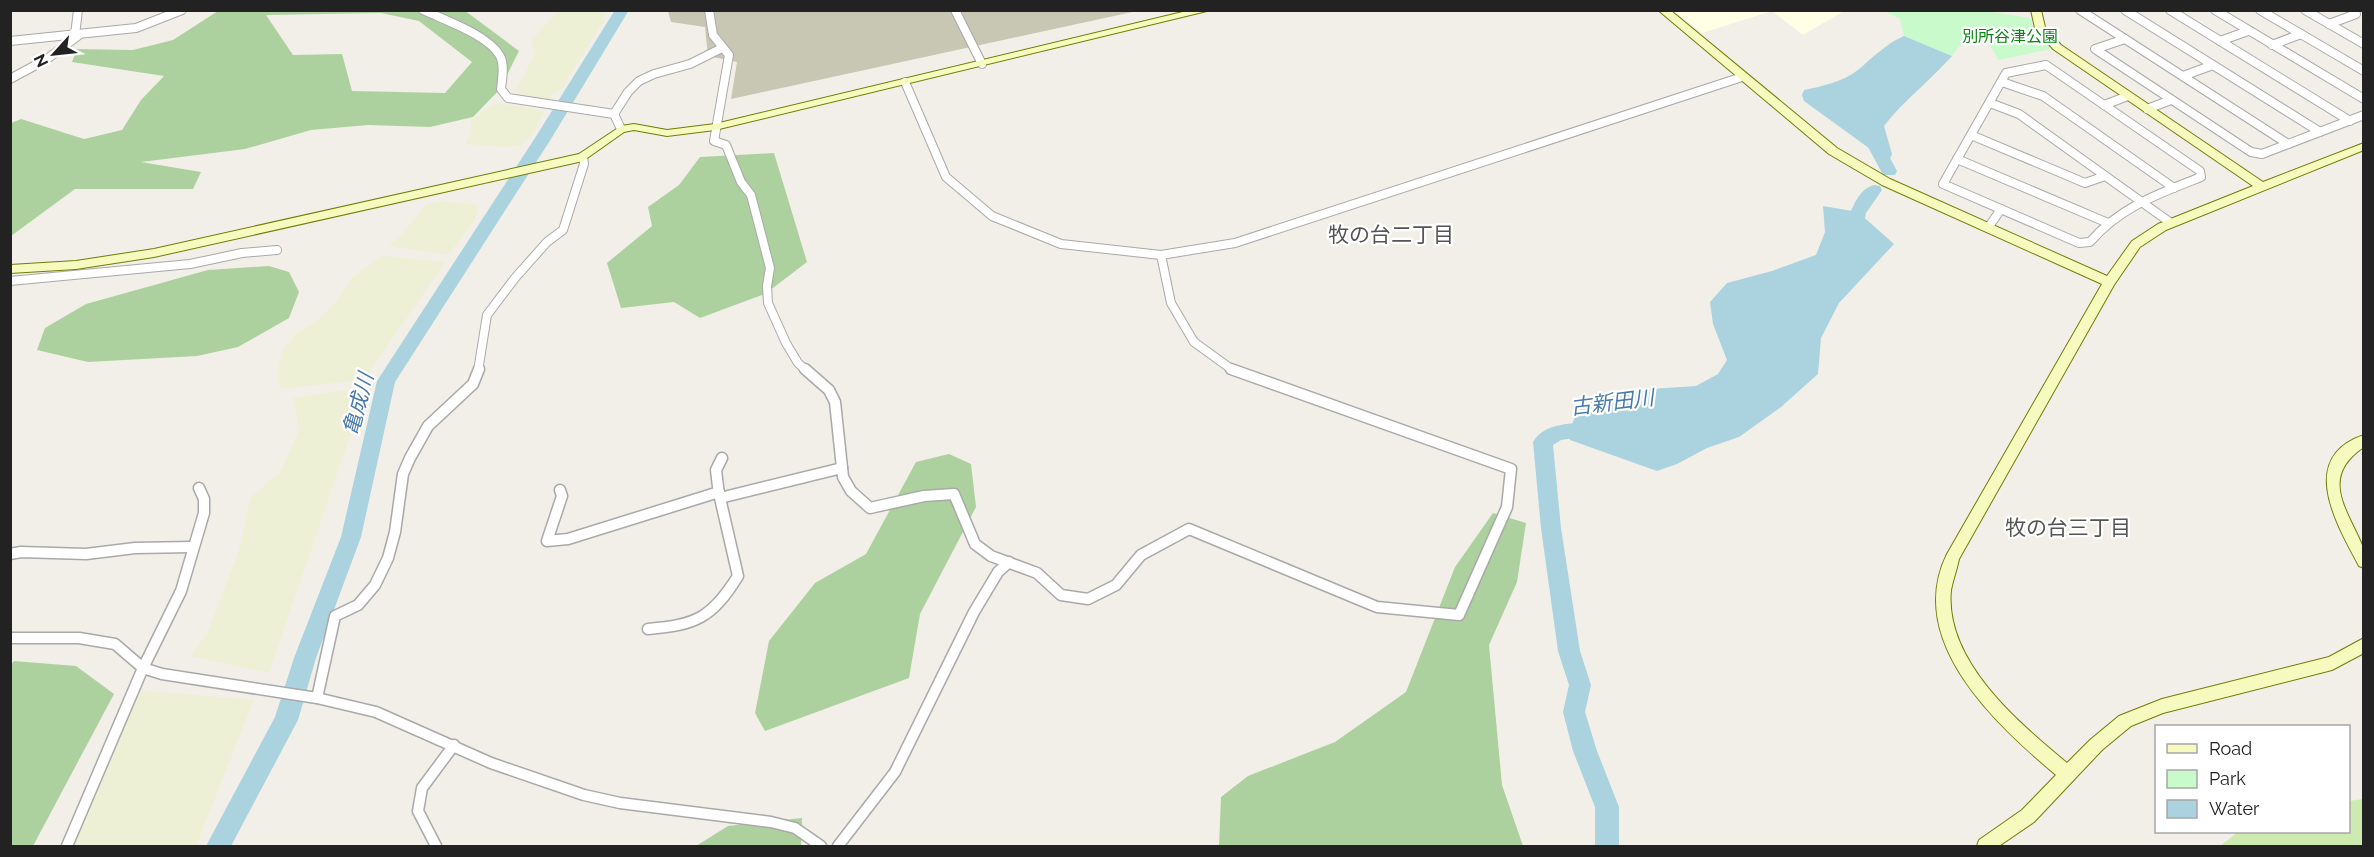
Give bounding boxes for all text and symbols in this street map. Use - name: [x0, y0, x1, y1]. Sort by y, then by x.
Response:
- north arrow: [24, 24, 84, 84]
- park label: 別所谷津公園: [1962, 27, 2058, 46]
- text: N: [30, 51, 52, 70]
- district label: 牧の台二丁目: [1328, 222, 1454, 247]
- water label: 亀成川: [338, 368, 379, 438]
- water label: 古新田川: [1569, 384, 1657, 420]
- district label: 牧の台三丁目: [2005, 515, 2131, 540]
- legend: [2155, 725, 2350, 833]
- text: Road: [2209, 738, 2252, 759]
- text: Park: [2209, 768, 2246, 789]
- text: Water: [2209, 798, 2260, 819]

